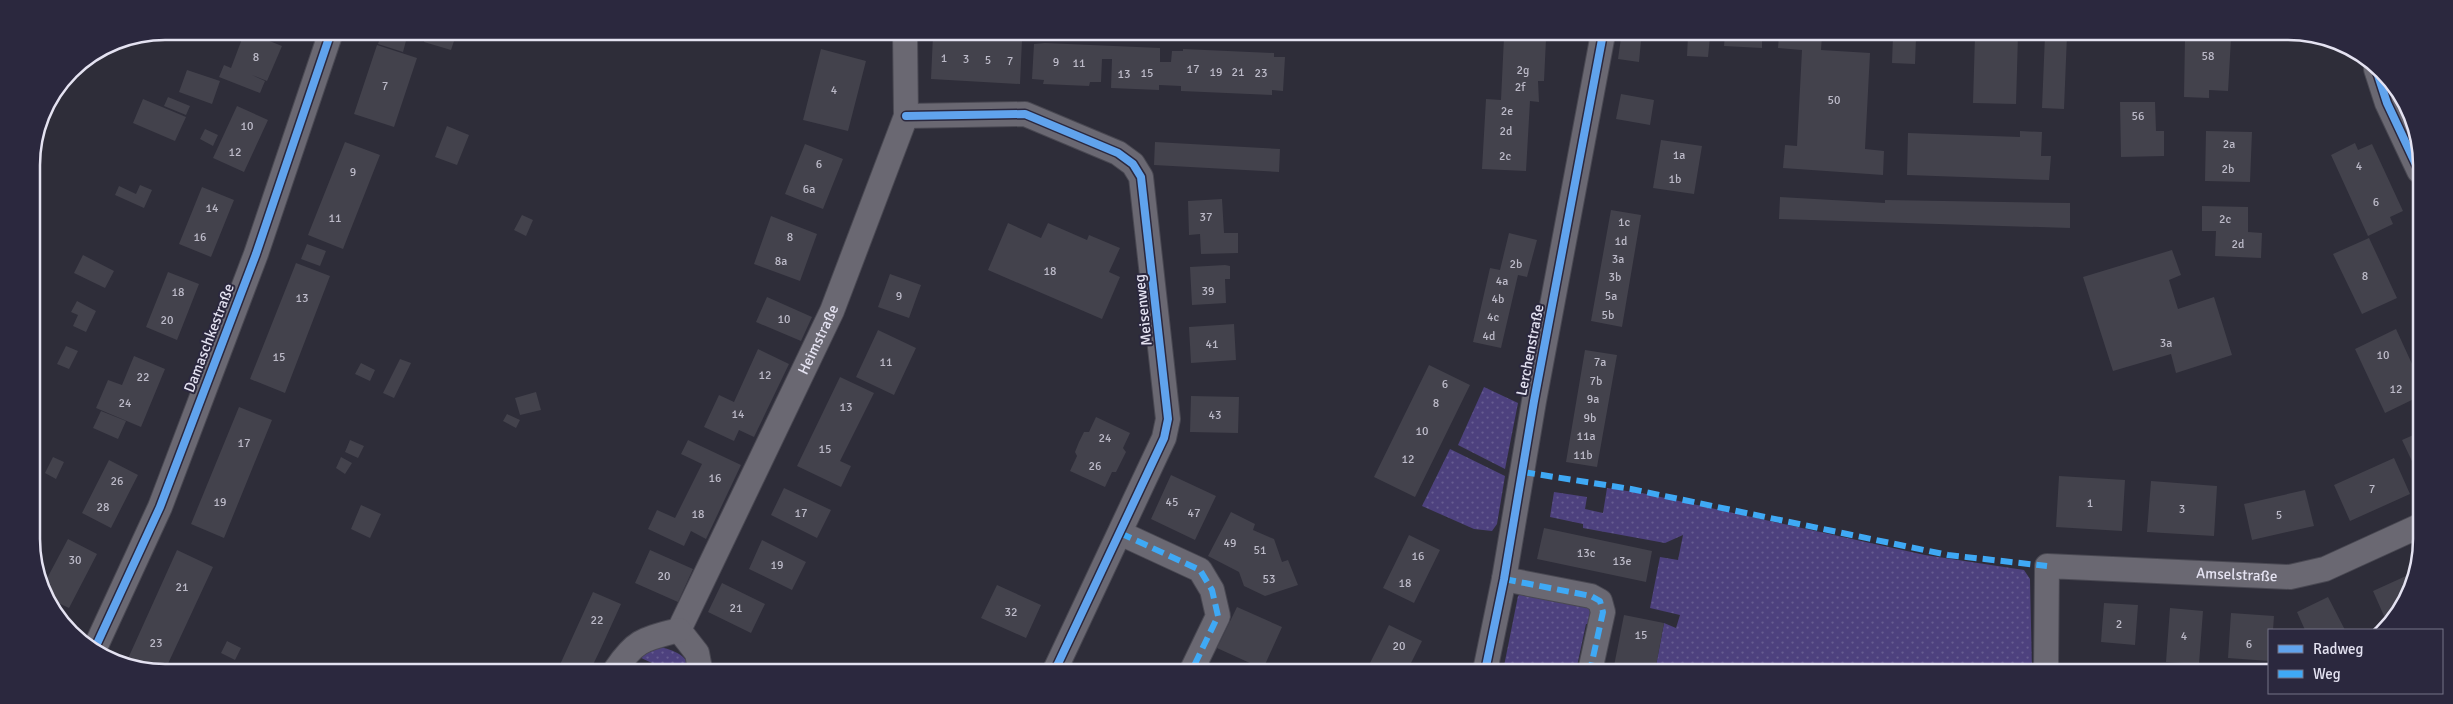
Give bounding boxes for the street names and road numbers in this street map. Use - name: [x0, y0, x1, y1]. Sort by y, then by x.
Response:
- street label: Meisenweg: [1130, 273, 1156, 347]
- street label: Damaschkestraße: [180, 281, 238, 395]
- street label: Heimstraße: [794, 302, 843, 378]
- street label: Lerchenstraße: [1512, 303, 1548, 397]
- street label: Amselstraße: [2196, 564, 2278, 585]

